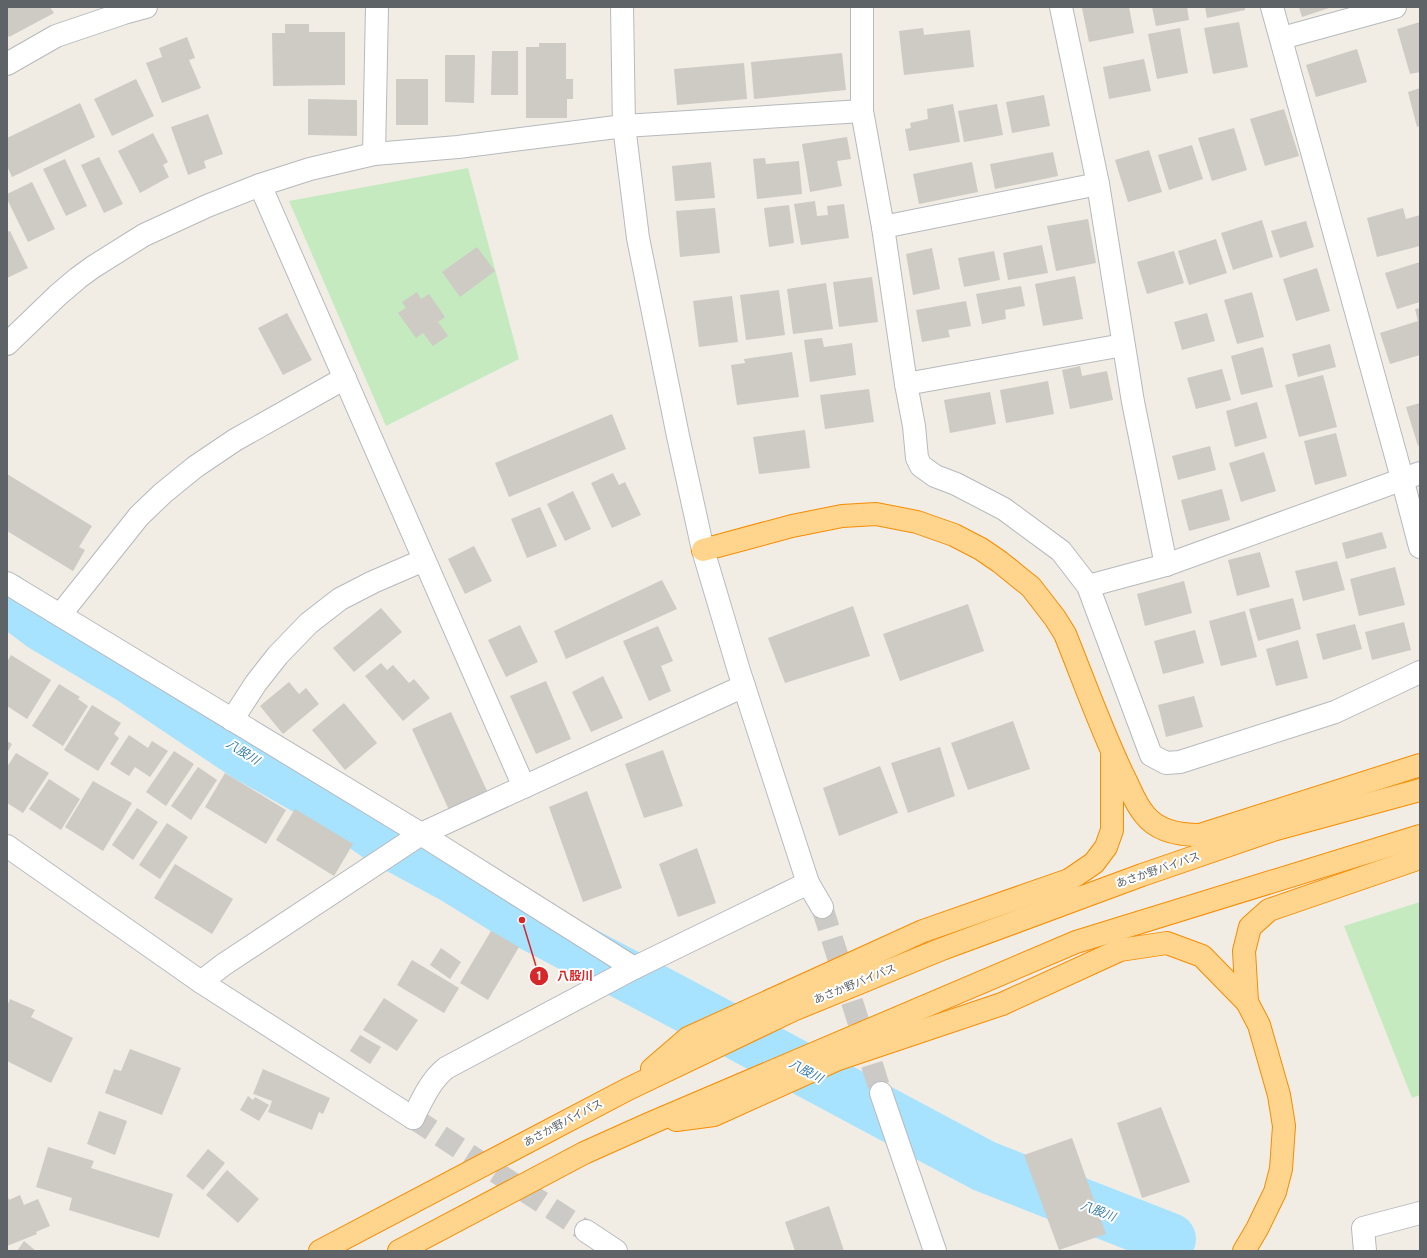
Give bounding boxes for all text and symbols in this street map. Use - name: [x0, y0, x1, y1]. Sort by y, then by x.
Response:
- water label: 八股川: [224, 737, 264, 769]
- street label: あさか野バイパス: [1114, 850, 1202, 890]
- street label: あさか野バイパス: [812, 962, 898, 1006]
- callout: 八股川: [529, 964, 601, 988]
- text: 1: [536, 969, 542, 983]
- text: 八股川: [557, 969, 593, 983]
- water label: 八股川: [787, 1056, 827, 1087]
- street label: あさか野バイパス: [521, 1097, 605, 1149]
- water label: 八股川: [1079, 1198, 1119, 1225]

